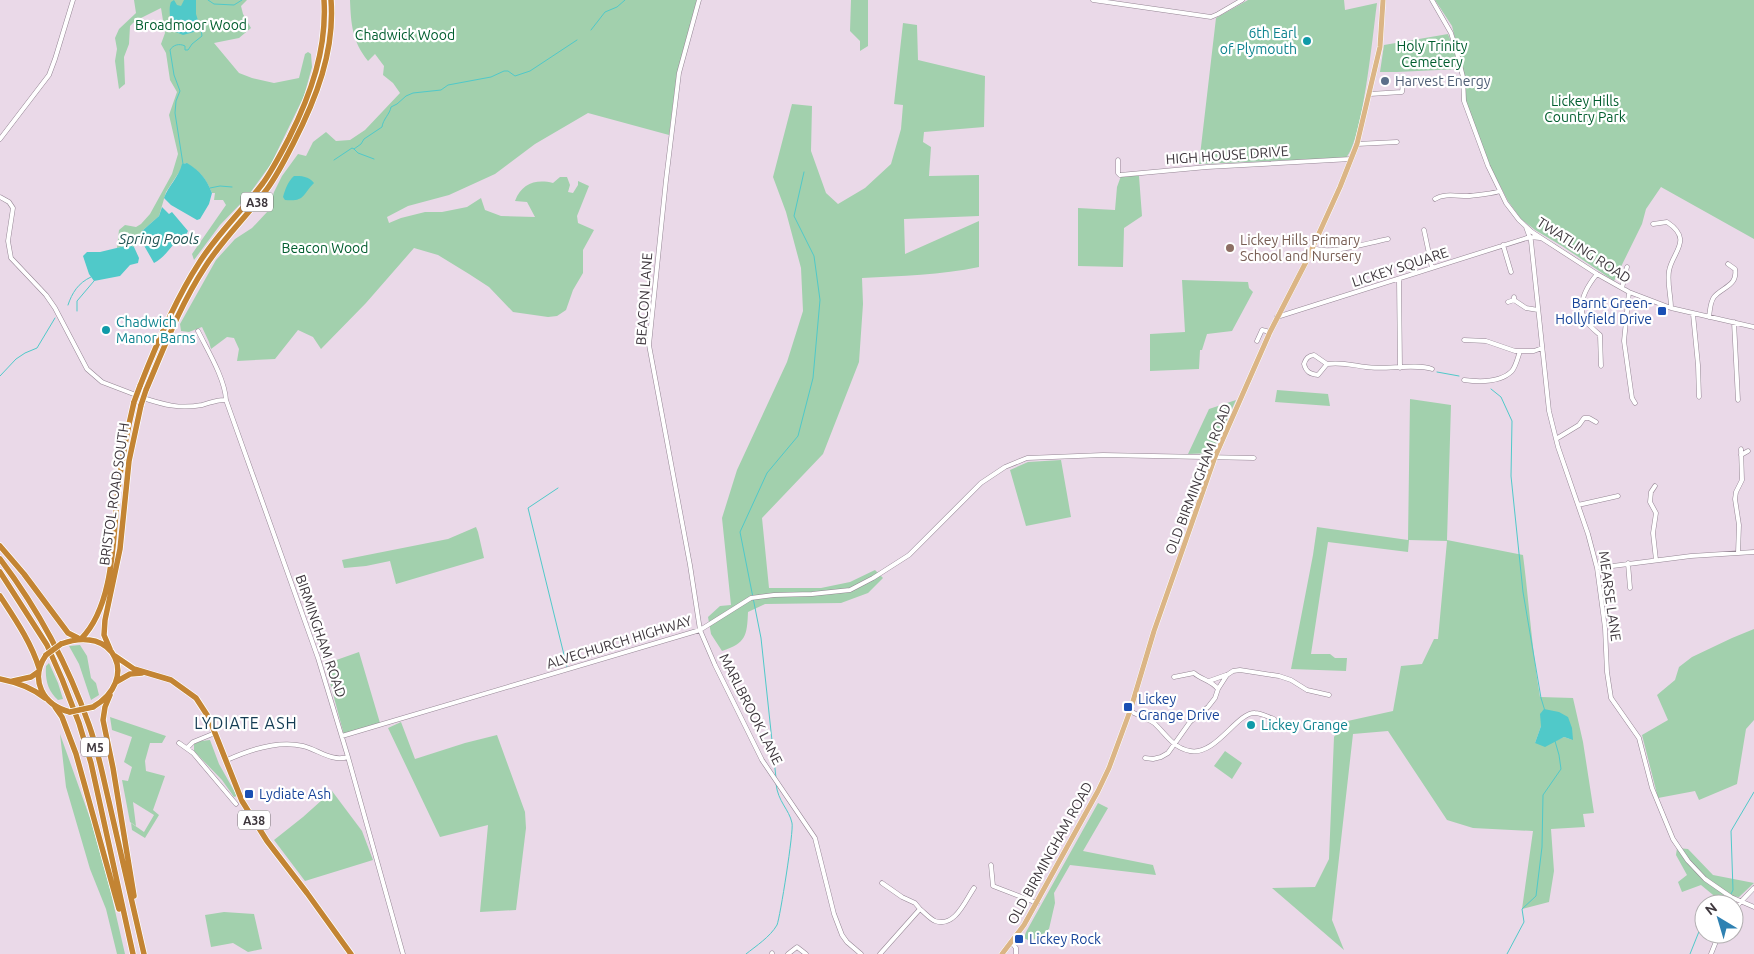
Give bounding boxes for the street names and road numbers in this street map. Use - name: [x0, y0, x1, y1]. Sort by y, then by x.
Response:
- street label: HIGH HOUSE DRIVE: [1165, 143, 1289, 167]
- road number: A38: [241, 192, 273, 212]
- street label: TWATLING ROAD: [1534, 214, 1634, 286]
- street label: LICKEY SQUARE: [1350, 244, 1450, 290]
- street label: BEACON LANE: [633, 252, 655, 346]
- street label: OLD BIRMINGHAM ROAD: [1162, 401, 1234, 557]
- street label: BRISTOL ROAD SOUTH: [96, 421, 132, 567]
- street label: MEARSE LANE: [1596, 550, 1624, 642]
- street label: BIRMINGHAM ROAD: [292, 572, 350, 700]
- street label: ALVECHURCH HIGHWAY: [544, 612, 694, 672]
- street label: MARLBROOK LANE: [716, 651, 786, 767]
- road number: M5: [81, 738, 109, 756]
- street label: OLD BIRMINGHAM ROAD: [1004, 779, 1096, 927]
- road number: A38: [238, 810, 270, 830]

